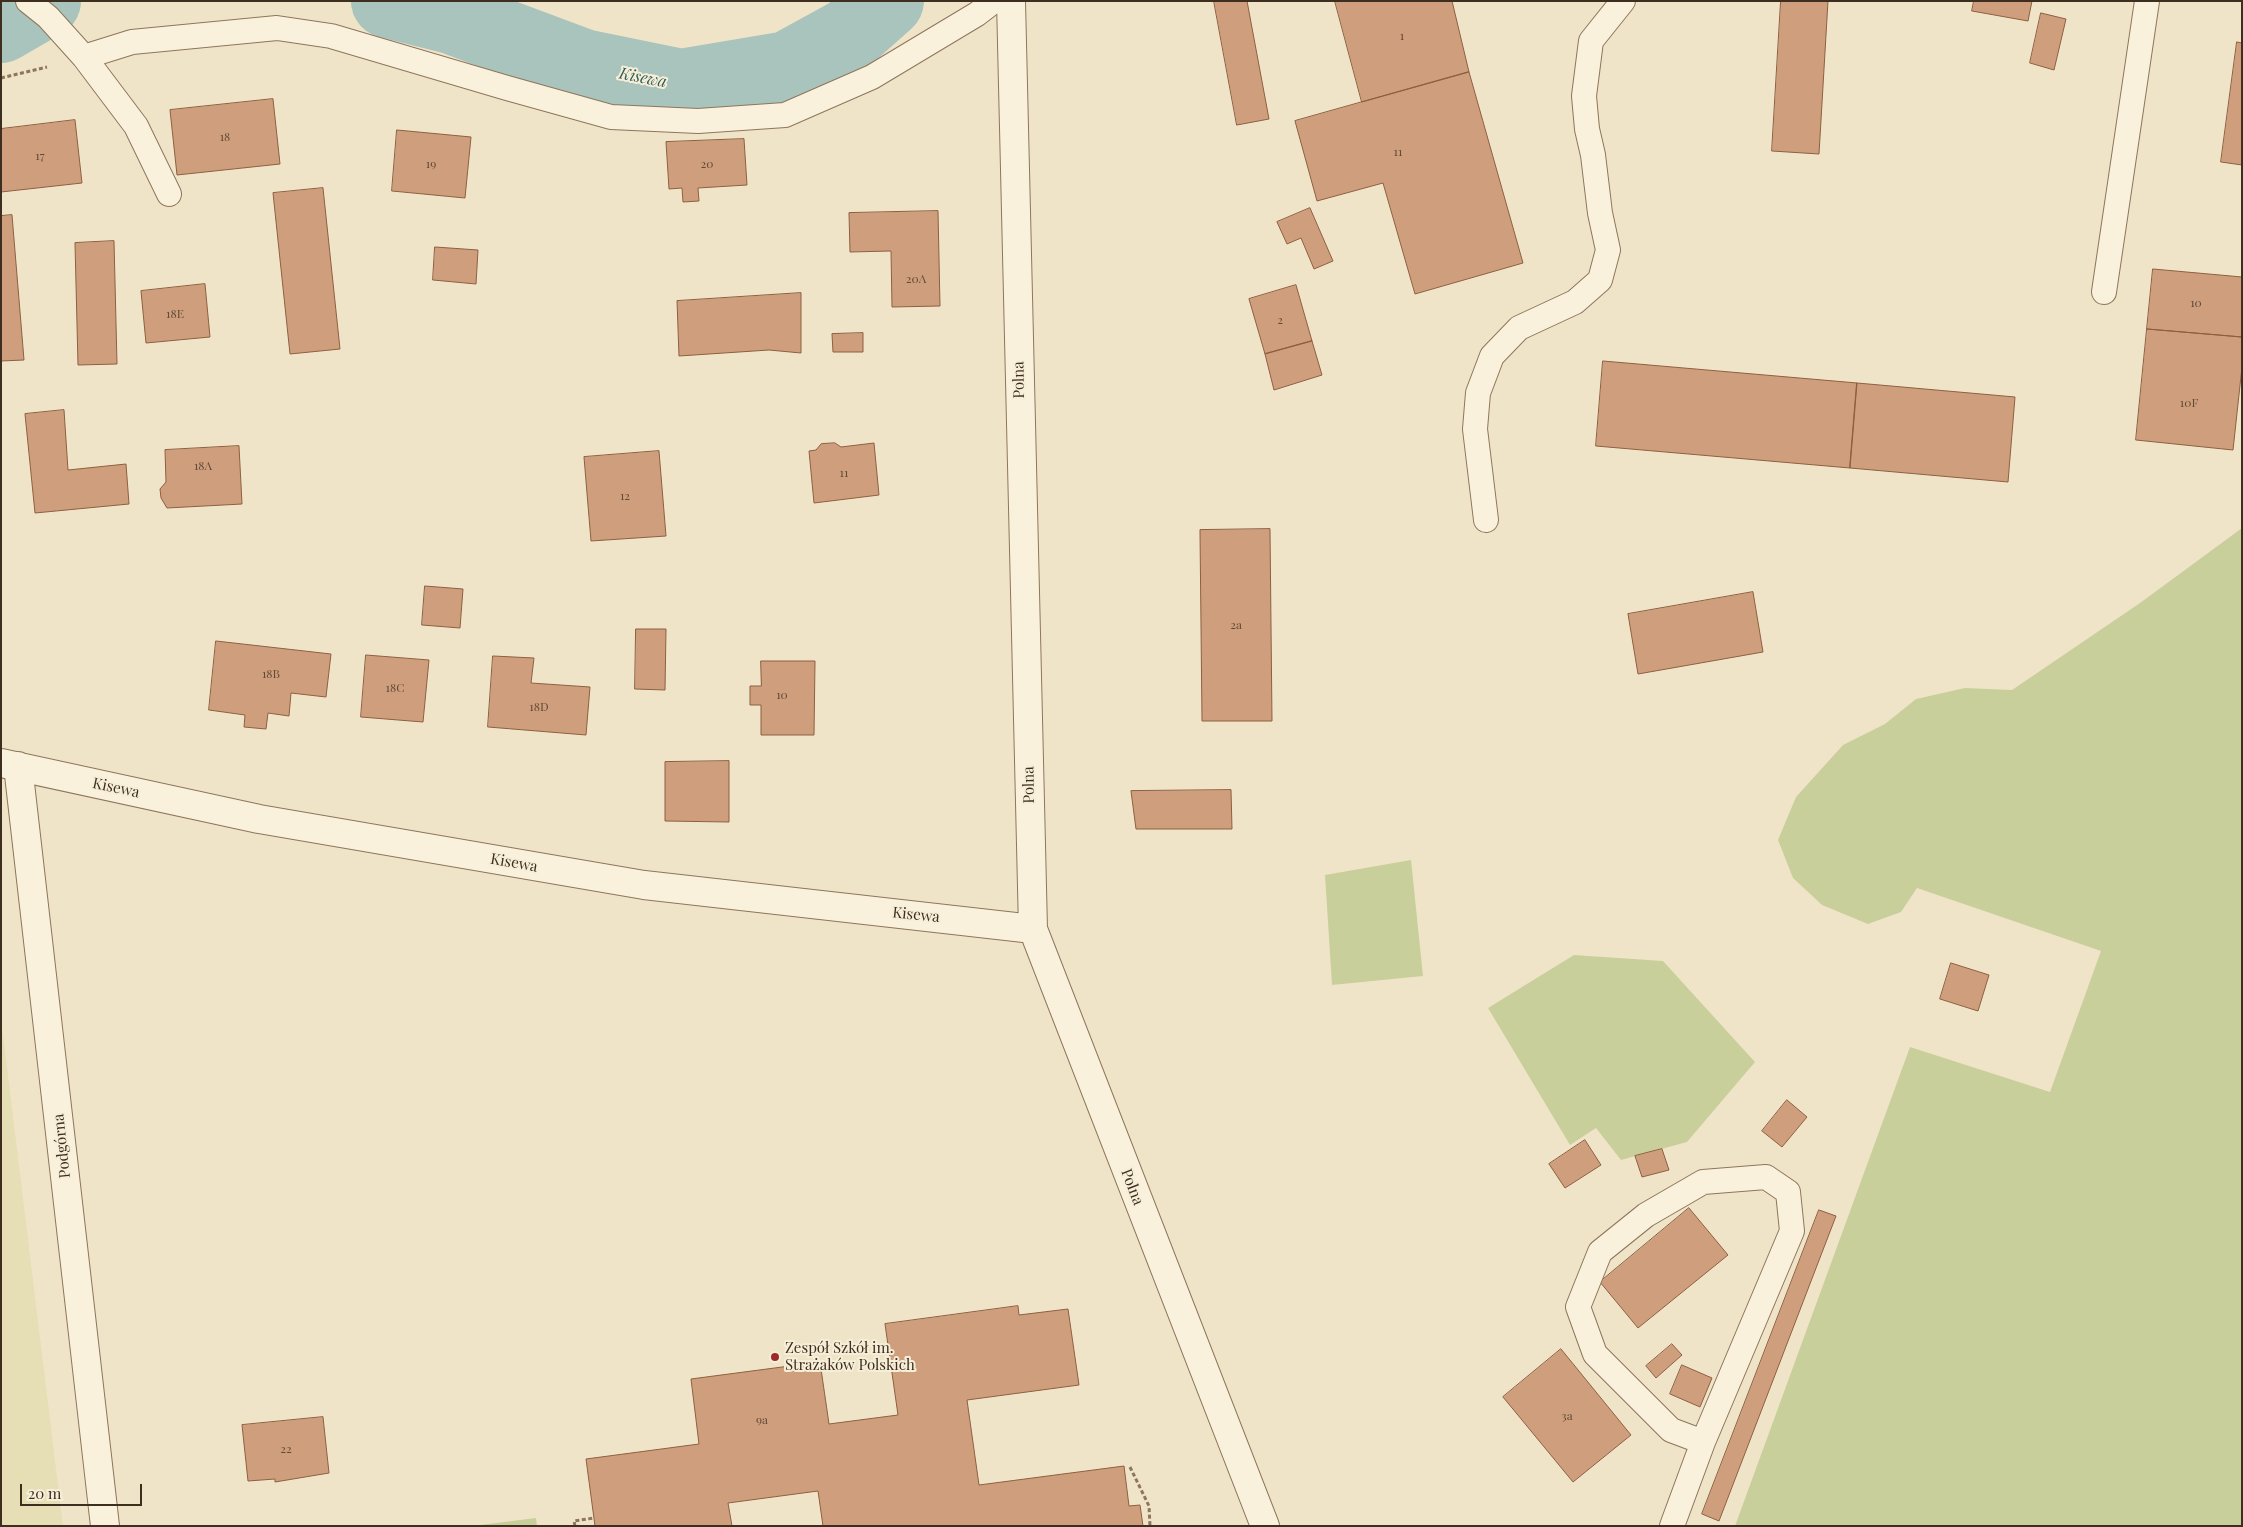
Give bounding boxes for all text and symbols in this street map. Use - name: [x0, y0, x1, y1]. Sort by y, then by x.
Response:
- house number: 1: [1400, 29, 1404, 43]
- water label: Kisewa: [618, 64, 668, 92]
- house number: 18: [220, 130, 230, 144]
- house number: 11: [1394, 145, 1402, 159]
- house number: 17: [35, 149, 45, 163]
- house number: 19: [426, 157, 436, 171]
- house number: 20: [701, 157, 713, 171]
- house number: 20A: [906, 272, 926, 286]
- house number: 10: [2190, 296, 2202, 310]
- house number: 18E: [166, 307, 184, 321]
- house number: 2: [1277, 313, 1283, 327]
- street label: Polna: [1010, 361, 1028, 399]
- house number: 10F: [2180, 396, 2198, 410]
- house number: 18A: [194, 459, 212, 473]
- house number: 11: [840, 466, 848, 480]
- house number: 12: [620, 489, 630, 503]
- house number: 2a: [1230, 618, 1242, 632]
- house number: 18B: [262, 667, 280, 681]
- house number: 18C: [386, 681, 404, 695]
- house number: 10: [776, 688, 788, 702]
- house number: 18D: [529, 700, 549, 714]
- street label: Polna: [1020, 766, 1038, 804]
- street label: Kisewa: [91, 774, 141, 802]
- street label: Kisewa: [489, 850, 539, 876]
- street label: Kisewa: [891, 904, 941, 926]
- street label: Podgórna: [50, 1113, 74, 1179]
- street label: Polna: [1117, 1166, 1147, 1208]
- place label: Zespół Szkół im. Strażaków Polskich: [785, 1339, 915, 1374]
- marker: Zespół Szkół im. Strażaków Polskich: [769, 1351, 781, 1363]
- house number: 3a: [1561, 1409, 1573, 1423]
- house number: 9a: [756, 1413, 768, 1427]
- house number: 22: [280, 1442, 292, 1456]
- scale bar: [22, 1474, 145, 1506]
- text: 20 m: [28, 1483, 61, 1503]

